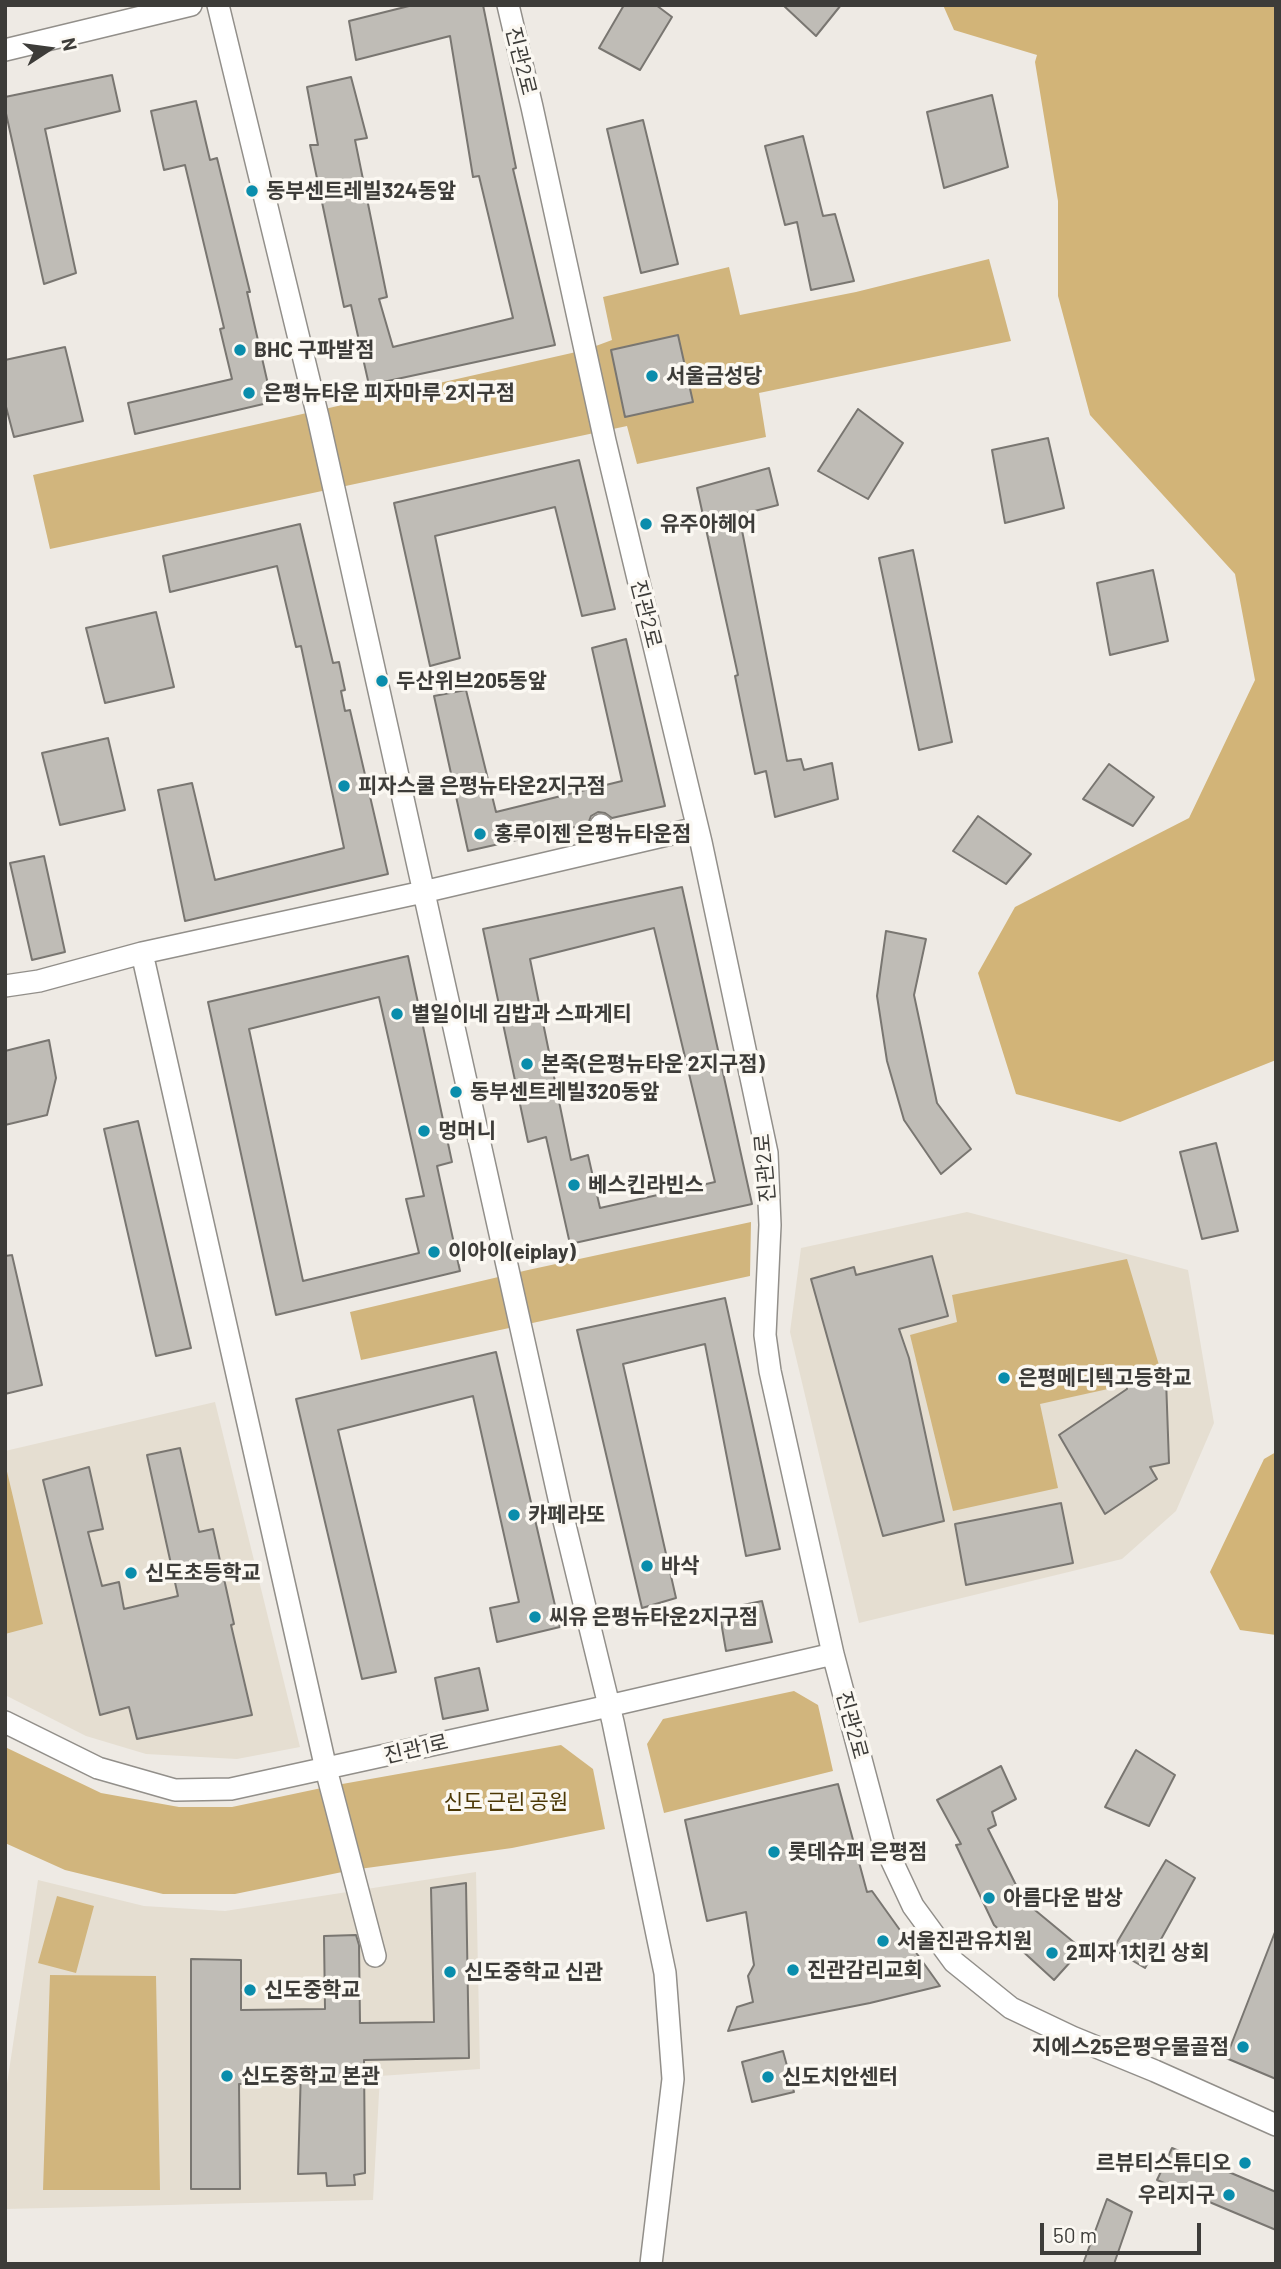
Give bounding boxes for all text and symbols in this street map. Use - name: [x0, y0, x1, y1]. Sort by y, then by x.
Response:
- north arrow: [14, 14, 84, 84]
- street label: 진관2로: [500, 24, 542, 98]
- text: N: [57, 35, 83, 53]
- place label: 동부센트레빌324동앞: [266, 178, 456, 204]
- marker: 동부센트레빌324동앞: [244, 183, 260, 199]
- place label: BHC 구파발점: [254, 337, 374, 363]
- marker: BHC 구파발점: [232, 342, 248, 358]
- place label: 서울금성당: [666, 363, 763, 389]
- marker: 서울금성당: [644, 368, 660, 384]
- place label: 은평뉴타운 피자마루 2지구점: [263, 380, 515, 406]
- marker: 은평뉴타운 피자마루 2지구점: [241, 385, 257, 401]
- place label: 유주아헤어: [660, 511, 757, 537]
- marker: 유주아헤어: [638, 516, 654, 532]
- street label: 진관2로: [625, 577, 667, 651]
- place label: 두산위브205동앞: [396, 668, 547, 694]
- marker: 두산위브205동앞: [374, 673, 390, 689]
- place label: 피자스쿨 은평뉴타운2지구점: [358, 773, 606, 799]
- marker: 피자스쿨 은평뉴타운2지구점: [336, 778, 352, 794]
- place label: 홍루이젠 은평뉴타운점: [494, 821, 691, 847]
- marker: 홍루이젠 은평뉴타운점: [472, 826, 488, 842]
- place label: 별일이네 김밥과 스파게티: [411, 1001, 632, 1027]
- marker: 별일이네 김밥과 스파게티: [389, 1006, 405, 1022]
- place label: 본죽(은평뉴타운 2지구점): [541, 1051, 765, 1077]
- marker: 본죽(은평뉴타운 2지구점): [519, 1056, 535, 1072]
- place label: 동부센트레빌320동앞: [470, 1079, 660, 1105]
- marker: 동부센트레빌320동앞: [448, 1084, 464, 1100]
- place label: 멍머니: [438, 1118, 496, 1144]
- marker: 멍머니: [416, 1123, 432, 1139]
- street label: 진관2로: [749, 1132, 781, 1204]
- place label: 베스킨라빈스: [588, 1172, 704, 1198]
- marker: 베스킨라빈스: [566, 1177, 582, 1193]
- place label: 이아이(eiplay): [448, 1239, 576, 1265]
- marker: 이아이(eiplay): [426, 1244, 442, 1260]
- place label: 은평메디텍고등학교: [1018, 1365, 1192, 1391]
- marker: 은평메디텍고등학교: [996, 1370, 1012, 1386]
- place label: 카페라또: [528, 1502, 605, 1528]
- marker: 카페라또: [506, 1507, 522, 1523]
- place label: 바삭: [661, 1553, 700, 1579]
- marker: 바삭: [639, 1558, 655, 1574]
- place label: 신도초등학교: [145, 1560, 261, 1586]
- marker: 신도초등학교: [123, 1565, 139, 1581]
- place label: 씨유 은평뉴타운2지구점: [549, 1604, 758, 1630]
- marker: 씨유 은평뉴타운2지구점: [527, 1609, 543, 1625]
- street label: 진관2로: [831, 1688, 873, 1762]
- street label: 진관1로: [381, 1729, 451, 1769]
- park label: 신도 근린 공원: [444, 1789, 568, 1815]
- place label: 롯데슈퍼 은평점: [788, 1839, 927, 1865]
- marker: 롯데슈퍼 은평점: [766, 1844, 782, 1860]
- place label: 아름다운 밥상: [1003, 1885, 1123, 1911]
- marker: 아름다운 밥상: [981, 1890, 997, 1906]
- place label: 서울진관유치원: [897, 1928, 1032, 1954]
- marker: 서울진관유치원: [875, 1933, 891, 1949]
- place label: 2피자 1치킨 상회: [1066, 1940, 1210, 1966]
- marker: 2피자 1치킨 상회: [1044, 1945, 1060, 1961]
- place label: 진관감리교회: [807, 1957, 923, 1983]
- place label: 신도중학교 신관: [464, 1959, 603, 1985]
- marker: 진관감리교회: [785, 1962, 801, 1978]
- marker: 신도중학교 신관: [442, 1964, 458, 1980]
- place label: 신도중학교: [264, 1977, 361, 2003]
- marker: 신도중학교: [242, 1982, 258, 1998]
- place label: 지에스25은평우물골점: [1032, 2034, 1229, 2060]
- marker: 지에스25은평우물골점: [1235, 2039, 1251, 2055]
- place label: 신도중학교 본관: [241, 2063, 380, 2089]
- place label: 신도치안센터: [782, 2064, 898, 2090]
- marker: 신도중학교 본관: [219, 2068, 235, 2084]
- marker: 신도치안센터: [760, 2069, 776, 2085]
- place label: 르뷰티스튜디오: [1096, 2150, 1231, 2176]
- marker: 르뷰티스튜디오: [1237, 2155, 1253, 2171]
- place label: 우리지구: [1138, 2182, 1215, 2208]
- marker: 우리지구: [1221, 2187, 1237, 2203]
- scale bar: [1043, 2210, 1204, 2254]
- text: 50 m: [1053, 2222, 1097, 2247]

